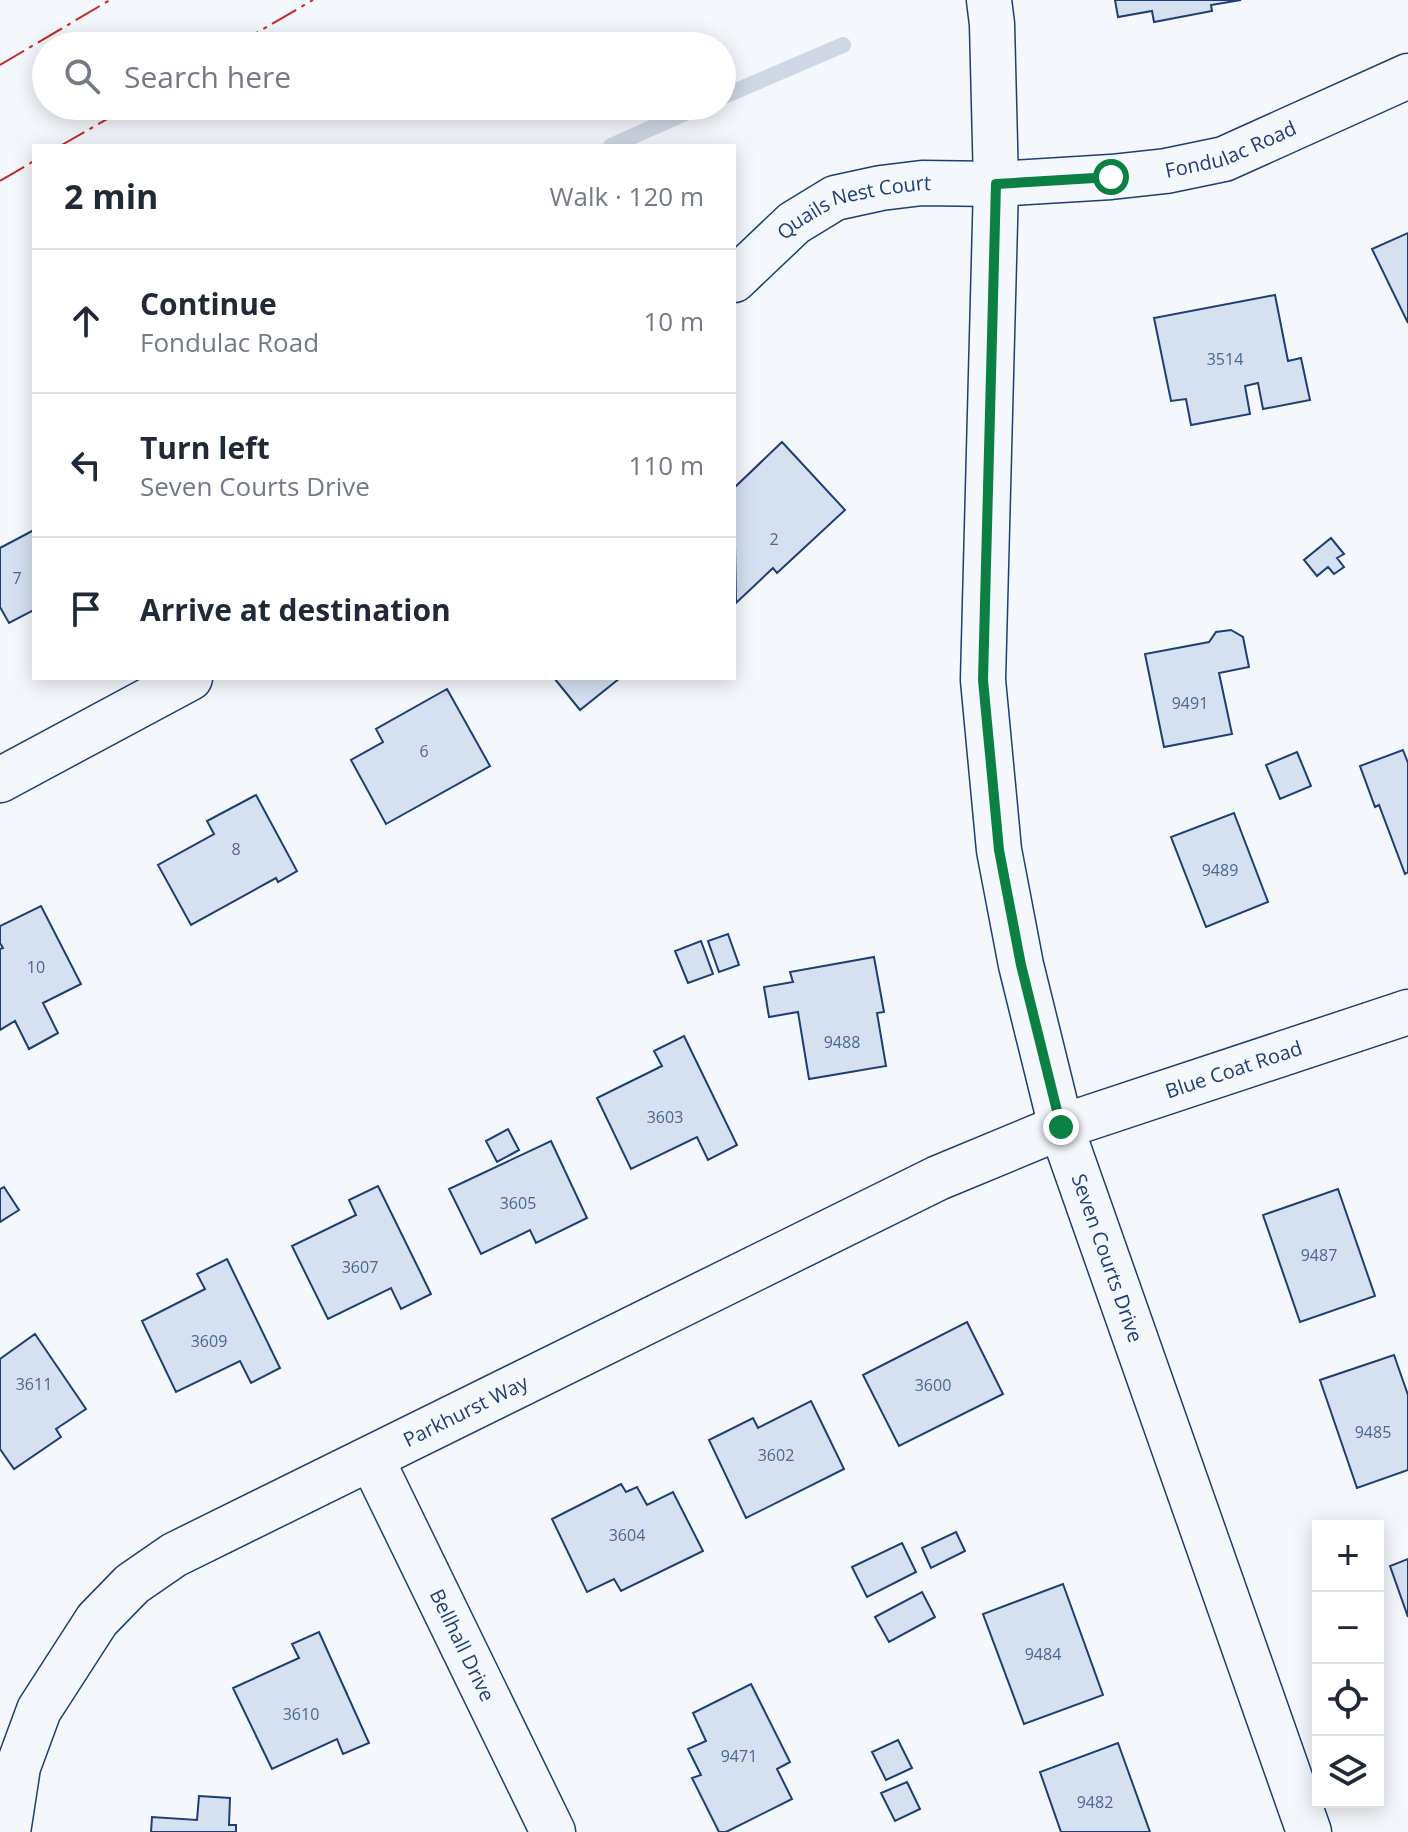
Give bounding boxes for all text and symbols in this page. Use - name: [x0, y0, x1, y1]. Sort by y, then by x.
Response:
- search box: [32, 32, 736, 120]
- icon: search: [60, 54, 104, 98]
- text: Search here: [124, 56, 291, 97]
- street label: Fondulac Road: [1163, 114, 1300, 184]
- route start: [1093, 159, 1129, 195]
- street label: Quails Nest Court: [771, 169, 931, 245]
- text: 2 min: [64, 173, 158, 219]
- text: Walk · 120 m: [550, 178, 704, 214]
- text: Continue: [140, 283, 277, 324]
- icon: ahead: [64, 299, 108, 343]
- text: 10 m: [643, 303, 704, 339]
- text: Fondulac Road: [140, 324, 319, 360]
- house number: 3514: [1207, 348, 1243, 370]
- text: Turn left: [140, 427, 270, 468]
- icon: left: [64, 443, 108, 487]
- text: 110 m: [629, 447, 704, 483]
- text: Seven Courts Drive: [140, 468, 370, 504]
- house number: 2: [769, 528, 779, 550]
- house number: 7: [12, 567, 22, 589]
- icon: arrive: [64, 587, 108, 631]
- text: Arrive at destination: [140, 589, 451, 630]
- house number: 9491: [1172, 692, 1208, 714]
- house number: 6: [419, 740, 429, 762]
- house number: 8: [231, 838, 241, 860]
- house number: 9489: [1202, 859, 1238, 881]
- house number: 10: [27, 956, 45, 978]
- house number: 9488: [824, 1031, 860, 1053]
- street label: Blue Coat Road: [1162, 1034, 1306, 1104]
- house number: 3603: [647, 1106, 683, 1128]
- route end: [1043, 1109, 1079, 1145]
- street label: Seven Courts Drive: [1065, 1170, 1150, 1346]
- house number: 3605: [500, 1192, 536, 1214]
- house number: 9487: [1301, 1244, 1337, 1266]
- house number: 3607: [342, 1256, 378, 1278]
- house number: 3609: [191, 1330, 227, 1352]
- street label: Parkhurst Way: [398, 1368, 533, 1453]
- house number: 3611: [16, 1373, 52, 1395]
- house number: 3600: [915, 1374, 951, 1396]
- house number: 9485: [1355, 1421, 1391, 1443]
- house number: 3602: [758, 1444, 794, 1466]
- map controls: [1312, 1520, 1384, 1808]
- button: +: [1312, 1520, 1384, 1592]
- house number: 3604: [609, 1524, 645, 1546]
- street label: Bellhall Drive: [424, 1584, 501, 1706]
- button: −: [1312, 1592, 1384, 1664]
- house number: 9484: [1025, 1643, 1061, 1665]
- button: locate: [1312, 1664, 1384, 1736]
- house number: 3610: [283, 1703, 319, 1725]
- button: layers: [1312, 1736, 1384, 1808]
- house number: 9471: [721, 1745, 757, 1767]
- house number: 9482: [1077, 1791, 1113, 1813]

